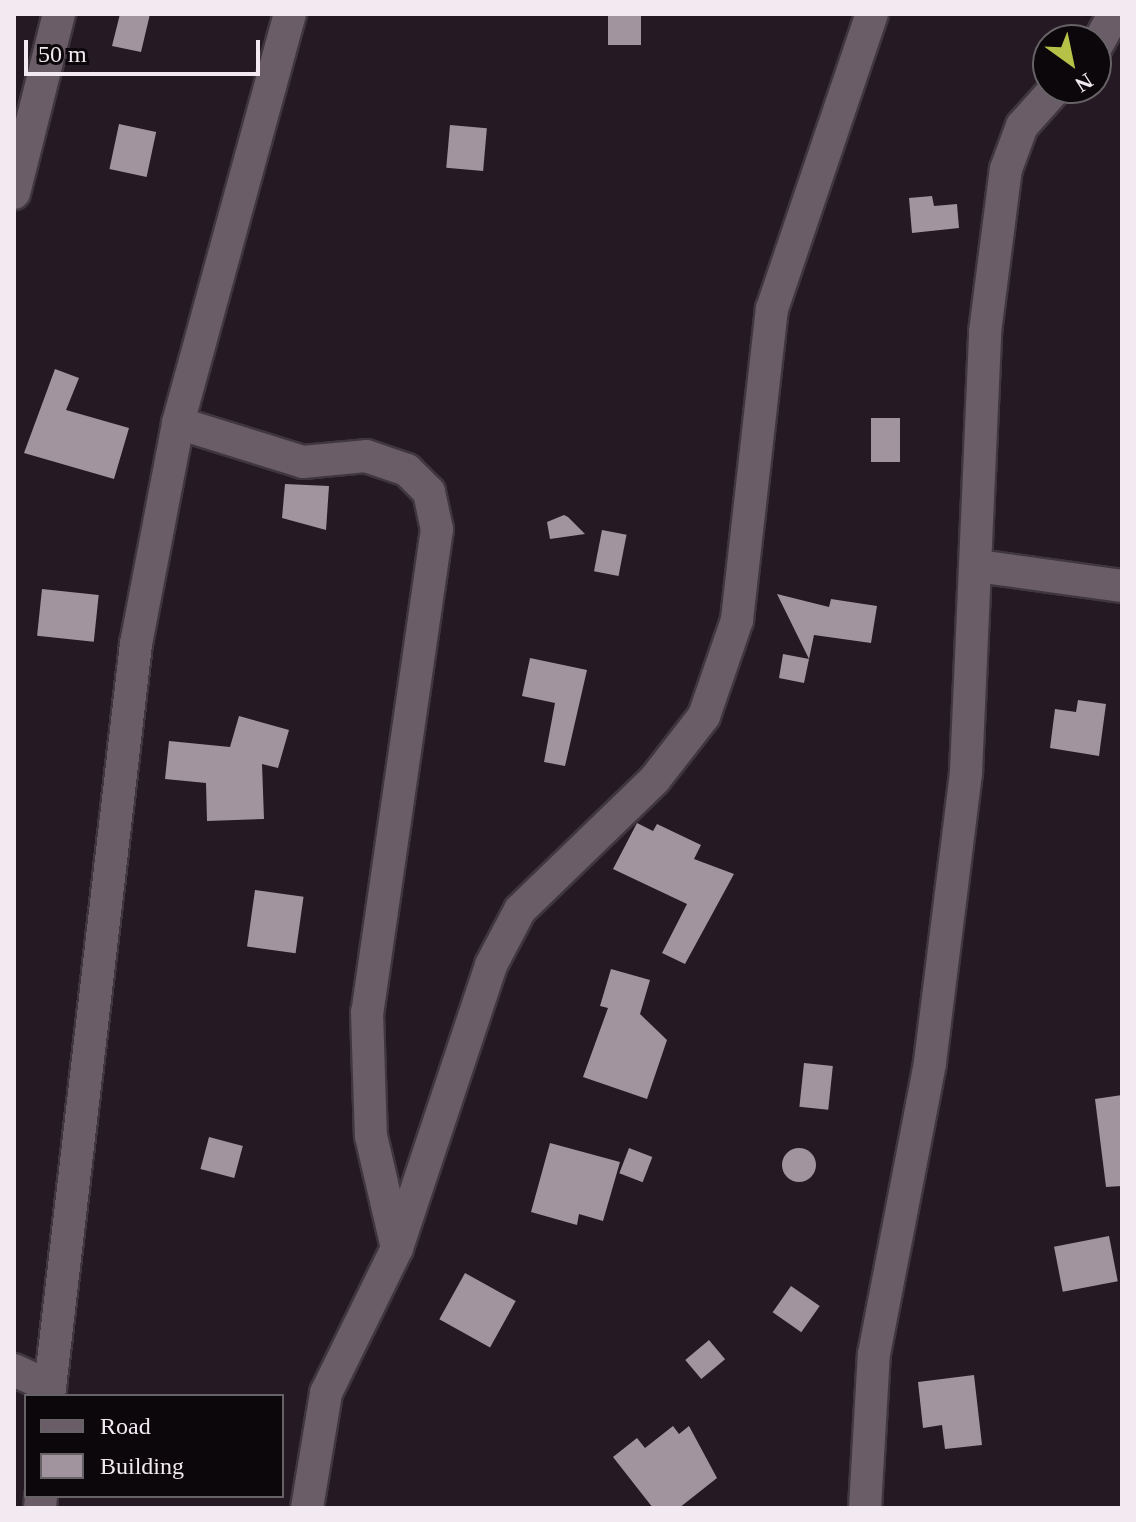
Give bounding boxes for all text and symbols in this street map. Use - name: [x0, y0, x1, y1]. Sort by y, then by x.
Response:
- scale bar: [28, 24, 264, 74]
- north arrow: [1032, 24, 1112, 104]
- text: 50 m: [38, 41, 87, 67]
- text: N: [1071, 68, 1098, 98]
- legend: [24, 1394, 284, 1498]
- text: Road: [100, 1413, 151, 1439]
- text: Building: [100, 1453, 184, 1479]

